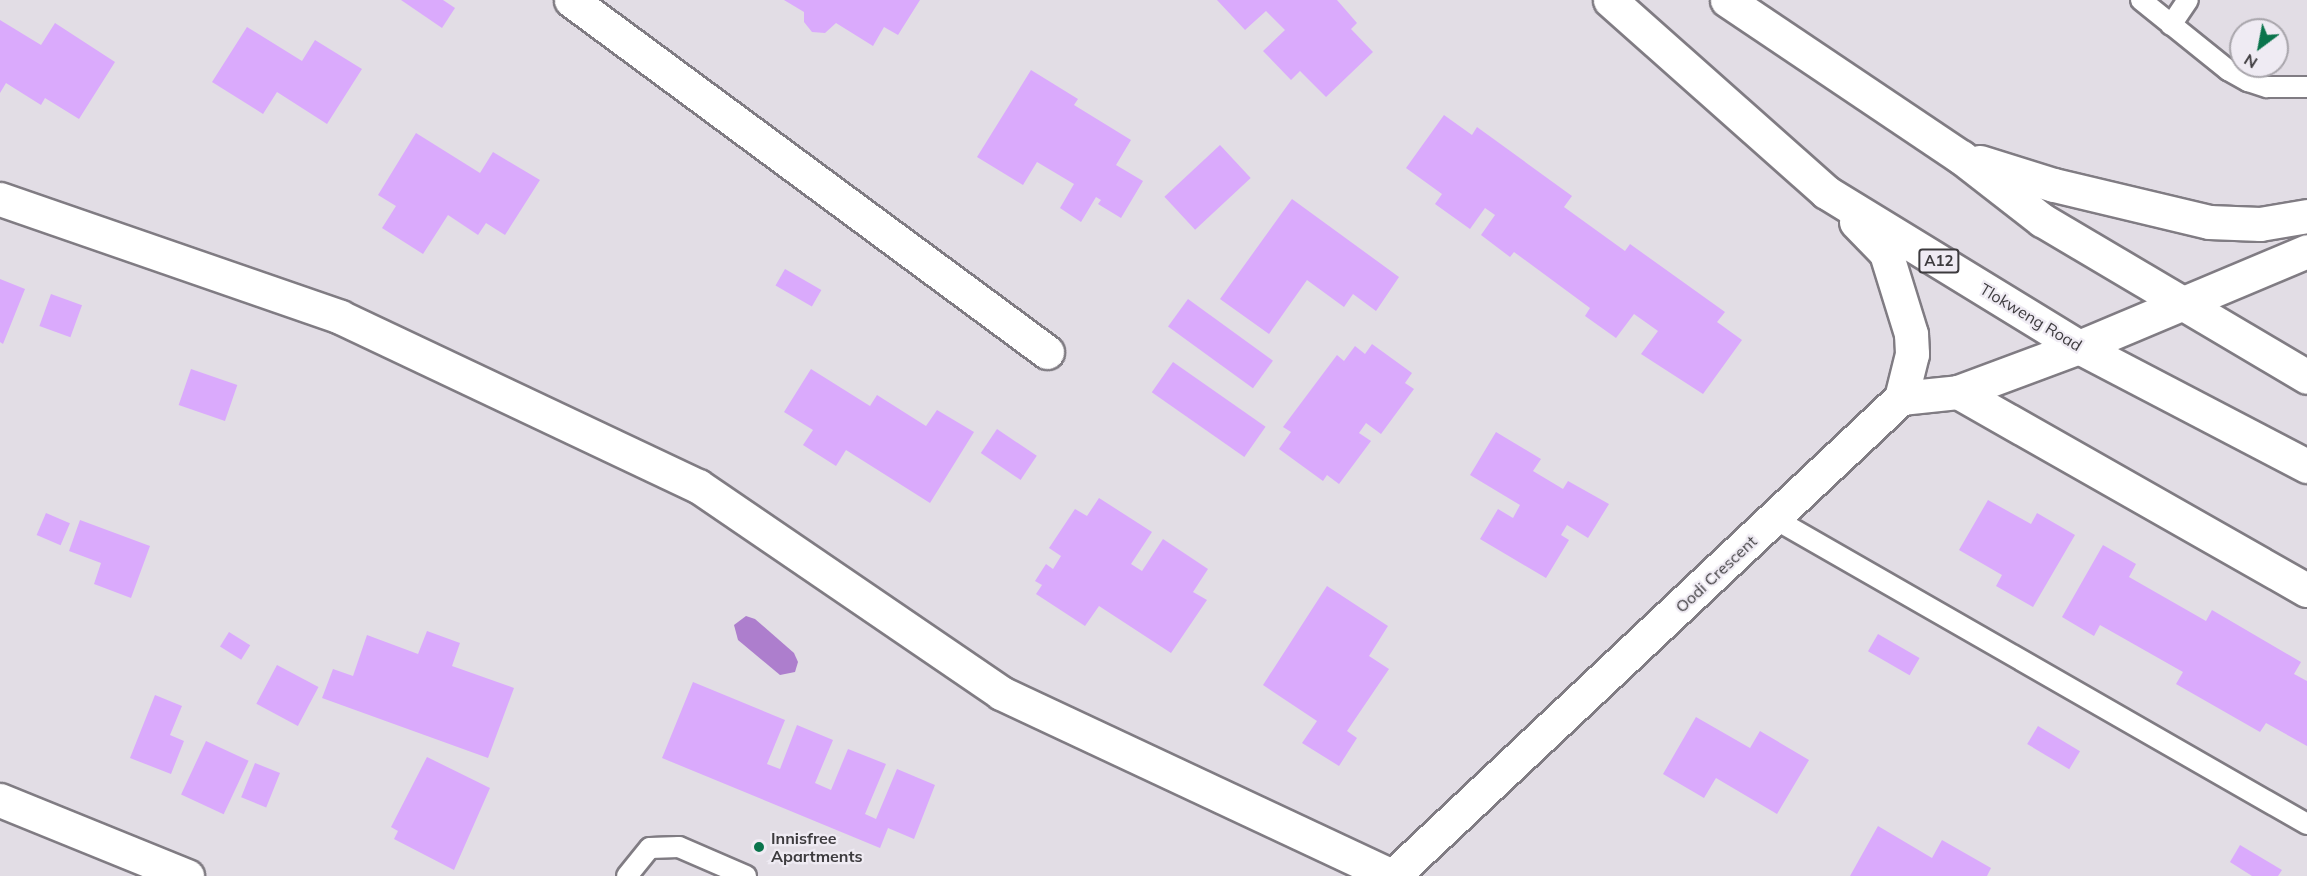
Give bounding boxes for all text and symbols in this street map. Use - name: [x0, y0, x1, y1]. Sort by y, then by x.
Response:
- north arrow: [2229, 18, 2289, 78]
- text: N: [2240, 50, 2261, 73]
- road number: A12: [1918, 249, 1960, 273]
- street label: Tlokweng Road: [1977, 279, 2085, 355]
- street label: Oodi Crescent: [1671, 532, 1761, 616]
- place label: Innisfree Apartments: [771, 828, 863, 866]
- marker: Innisfree Apartments: [752, 840, 766, 854]

